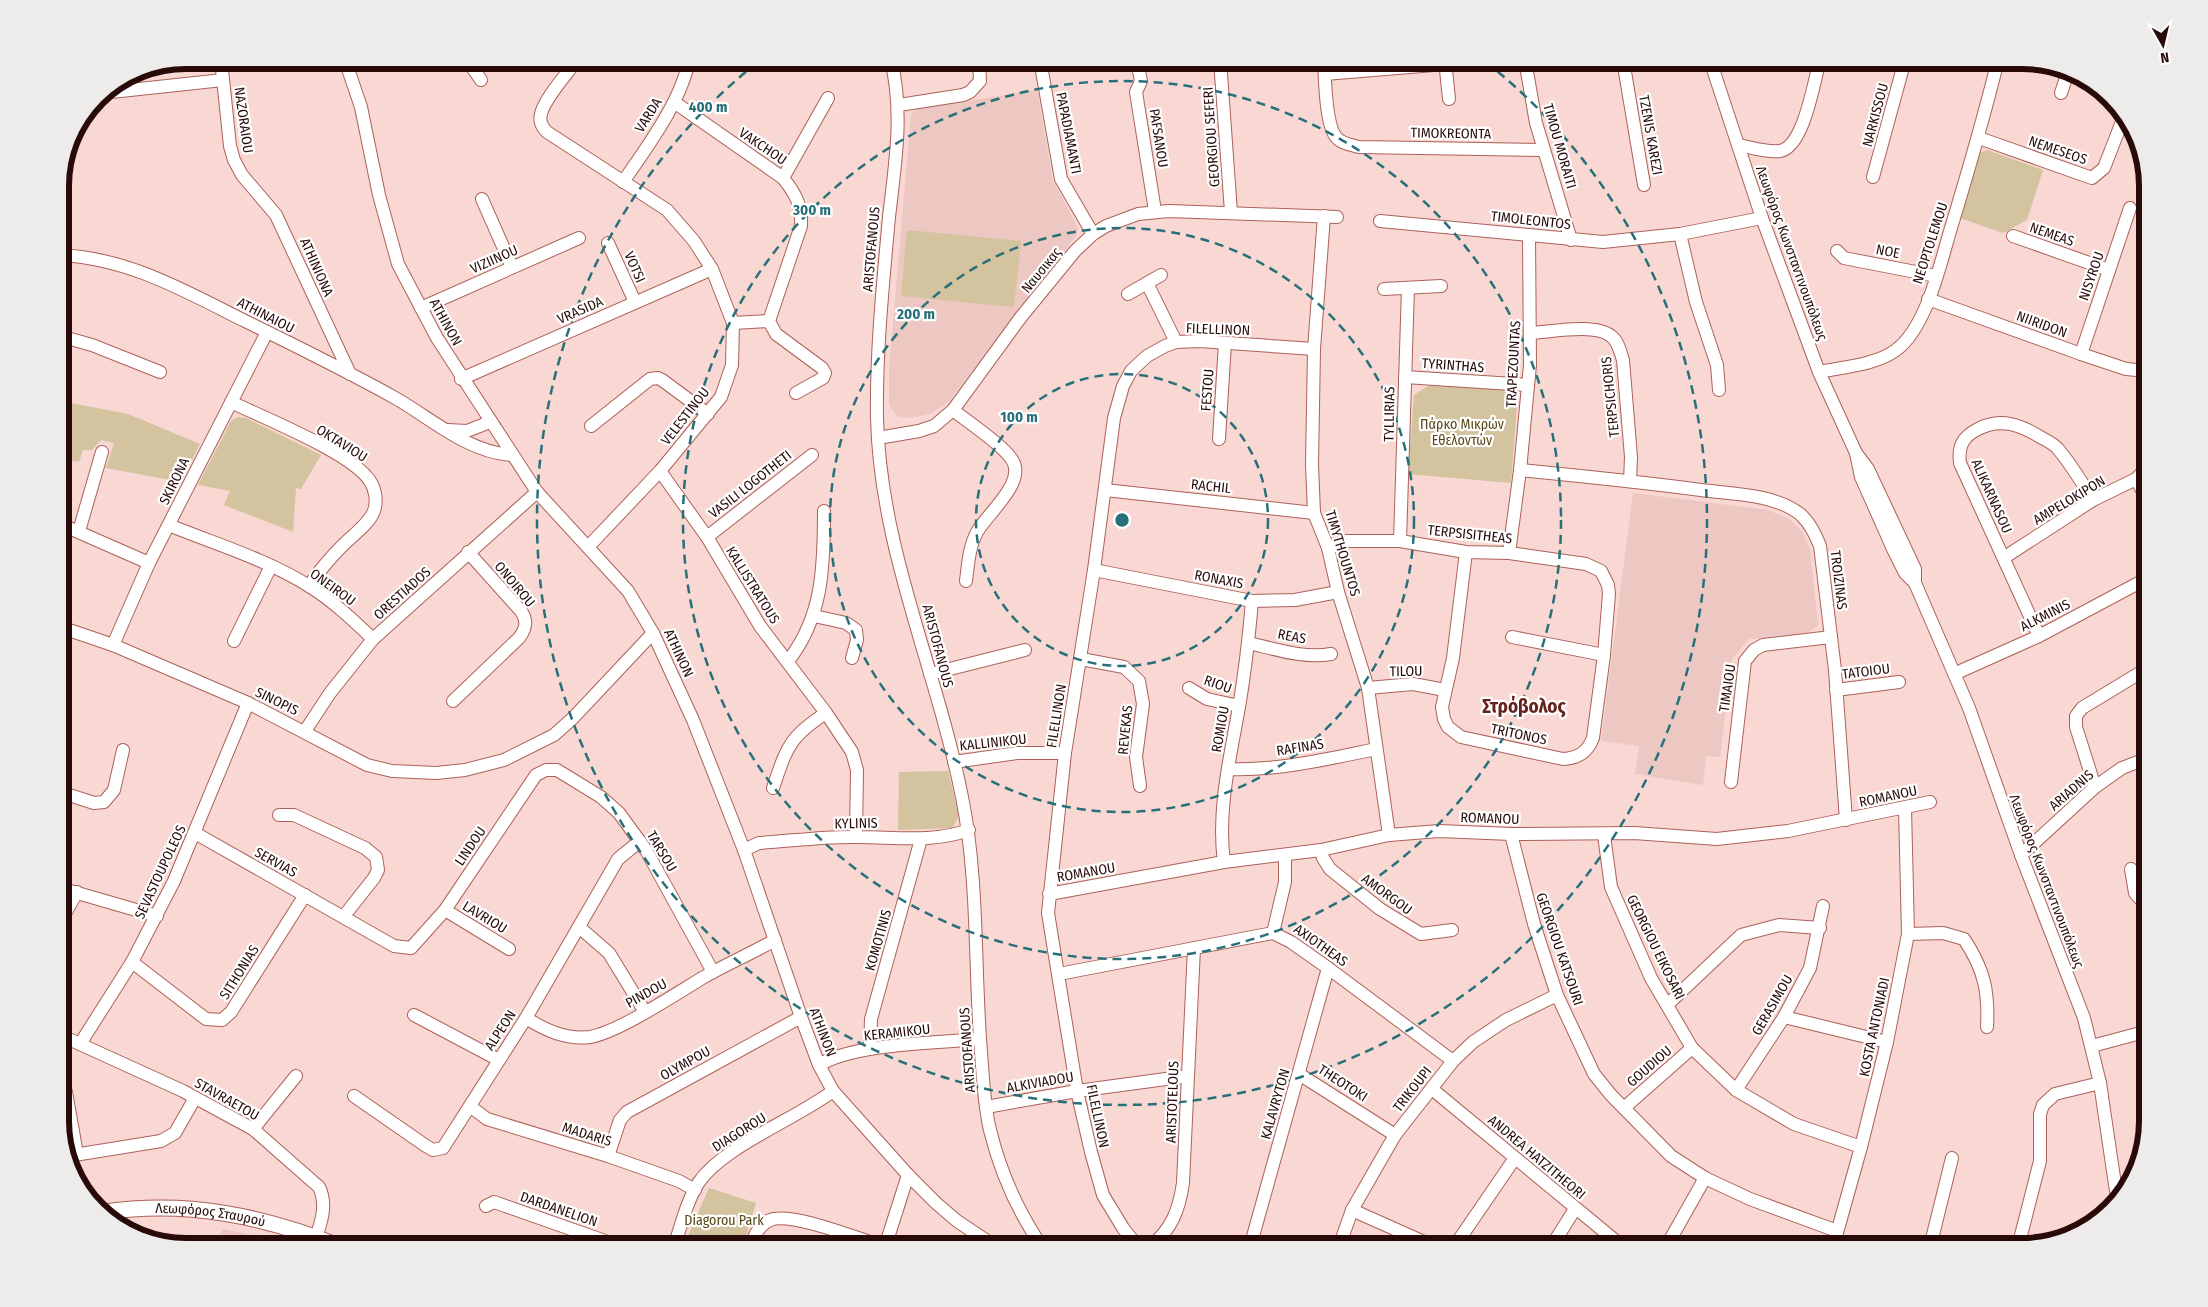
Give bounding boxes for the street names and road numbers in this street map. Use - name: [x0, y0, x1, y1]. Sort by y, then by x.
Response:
- street label: NARKISSOU: [1859, 81, 1892, 149]
- street label: NAZORAIOU: [230, 86, 257, 154]
- street label: GEORGIOU SEFERI: [1200, 86, 1223, 188]
- street label: PAPADIAMANTI: [1052, 91, 1085, 175]
- street label: VARDA: [631, 94, 666, 136]
- street label: TZENIS KAREZI: [1635, 94, 1666, 176]
- street label: TIMOU MORAITI: [1539, 102, 1580, 191]
- street label: PAFSANOU: [1145, 107, 1172, 169]
- street label: VAKCHOU: [736, 124, 790, 169]
- street label: TIMOKREONTA: [1411, 124, 1492, 143]
- street label: NEMESEOS: [2026, 133, 2089, 168]
- street label: Λεωφόρος Κωνσταντινουπόλεως: [1752, 163, 1831, 343]
- street label: NEOPTOLEMOU: [1909, 200, 1952, 286]
- street label: ARISTOFANOUS: [859, 206, 884, 292]
- street label: TIMOLEONTOS: [1490, 208, 1572, 233]
- street label: NEMEAS: [2027, 219, 2076, 250]
- street label: ATHINIONA: [296, 235, 337, 300]
- street label: VIZIINOU: [468, 241, 521, 277]
- street label: NOE: [1875, 241, 1902, 262]
- street label: Ναυσικας: [1018, 244, 1065, 297]
- street label: VOTSI: [620, 249, 649, 285]
- street label: NISYROU: [2075, 250, 2108, 303]
- street label: VRASIDA: [555, 293, 606, 328]
- street label: ATHINAIOU: [234, 294, 297, 337]
- street label: ATHINON: [426, 296, 465, 349]
- street label: NIIRIDON: [2014, 307, 2069, 341]
- street label: FILELLINON: [1185, 320, 1250, 339]
- street label: TRAPEZOUNTAS: [1503, 320, 1524, 408]
- street label: TYRINTHAS: [1421, 355, 1485, 376]
- street label: TERPSICHORIS: [1598, 356, 1623, 438]
- street label: FESTOU: [1198, 368, 1217, 412]
- street label: VELESTINOU: [658, 384, 713, 449]
- street label: TYLLIRIAS: [1381, 386, 1398, 442]
- street label: OKTAVIOU: [313, 421, 370, 466]
- street label: VASILI LOGOTHETI: [706, 447, 795, 522]
- street label: SKIRONA: [156, 454, 193, 507]
- street label: ALIKARNASOU: [1968, 456, 2015, 536]
- street label: AMPELOKIPON: [2030, 472, 2108, 529]
- street label: RACHIL: [1190, 476, 1232, 497]
- street label: TIMYTHOUNTOS: [1321, 508, 1364, 598]
- street label: TERPSISITHEAS: [1427, 522, 1513, 547]
- street label: KALLISTRATOUS: [722, 543, 783, 627]
- street label: TROIZINAS: [1826, 549, 1851, 611]
- street label: ONOIROU: [491, 558, 539, 611]
- street label: ORESTIADOS: [370, 563, 434, 623]
- street label: ONEIROU: [307, 565, 359, 610]
- street label: RONAXIS: [1193, 566, 1245, 593]
- street label: ALKMINIS: [2017, 596, 2073, 635]
- street label: ARISTOFANOUS: [918, 603, 957, 690]
- street label: REAS: [1276, 625, 1308, 648]
- street label: ATHINON: [660, 626, 697, 680]
- street label: TATOIOU: [1841, 660, 1891, 683]
- street label: TILOU: [1389, 663, 1423, 680]
- street label: TIMAIOU: [1716, 663, 1739, 713]
- street label: RIOU: [1202, 672, 1234, 697]
- street label: FILELLINON: [1043, 683, 1070, 749]
- street label: SINOPIS: [252, 684, 301, 719]
- street label: REVEKAS: [1114, 704, 1137, 756]
- street label: ROMIOU: [1208, 705, 1233, 754]
- street label: TRITONOS: [1489, 720, 1548, 749]
- street label: KALLINIKOU: [959, 731, 1027, 754]
- street label: RAFINAS: [1275, 735, 1325, 760]
- street label: ARIADNIS: [2046, 766, 2097, 814]
- street label: ROMANOU: [1857, 782, 1919, 811]
- street label: Λεωφόρος Κωνσταντινουπόλεως: [2006, 792, 2088, 971]
- street label: ROMANOU: [1460, 809, 1520, 828]
- street label: KYLINIS: [834, 815, 878, 832]
- street label: SEVASTOUPOLEOS: [131, 822, 190, 922]
- street label: LINDOU: [451, 823, 490, 869]
- street label: TARSOU: [643, 828, 680, 875]
- street label: SERVIAS: [251, 844, 300, 881]
- street label: ROMANOU: [1056, 859, 1117, 886]
- street label: AMORGOU: [1358, 870, 1415, 918]
- street label: GEORGIOU KATSOURI: [1532, 890, 1587, 1008]
- street label: GEORGIOU EIKOSARI: [1623, 892, 1688, 1002]
- street label: LAVRIOU: [459, 898, 510, 937]
- street label: KOMOTINIS: [862, 907, 895, 973]
- street label: AXIOTHEAS: [1290, 921, 1351, 970]
- street label: SITHONIAS: [216, 942, 263, 1003]
- street label: GERASIMOU: [1748, 972, 1797, 1039]
- street label: PINDOU: [623, 975, 670, 1012]
- street label: KOSTA ANTONIADI: [1856, 976, 1893, 1078]
- street label: ATHINON: [805, 1005, 840, 1059]
- street label: ALPEON: [481, 1007, 520, 1054]
- street label: ARISTOFANOUS: [956, 1007, 979, 1093]
- street label: KERAMIKOU: [863, 1021, 931, 1044]
- street label: GOUDIOU: [1623, 1042, 1675, 1090]
- street label: OLYMPOU: [657, 1043, 713, 1084]
- street label: ARISTOTELOUS: [1163, 1061, 1182, 1143]
- street label: THEOTOKI: [1315, 1061, 1371, 1106]
- street label: TRIKOUPI: [1389, 1063, 1435, 1115]
- street label: KALAVRYTON: [1257, 1067, 1294, 1141]
- street label: ALKIVIADOU: [1005, 1068, 1075, 1097]
- street label: STAVRAETOU: [191, 1075, 262, 1124]
- street label: FILELLINON: [1082, 1083, 1113, 1149]
- street label: DIAGOROU: [709, 1109, 769, 1156]
- street label: ANDREA HATZITHEORI: [1484, 1112, 1589, 1203]
- street label: MADARIS: [560, 1119, 614, 1150]
- street label: DARDANELION: [518, 1188, 600, 1231]
- street label: Λεωφόρος Σταυρού: [155, 1200, 267, 1231]

